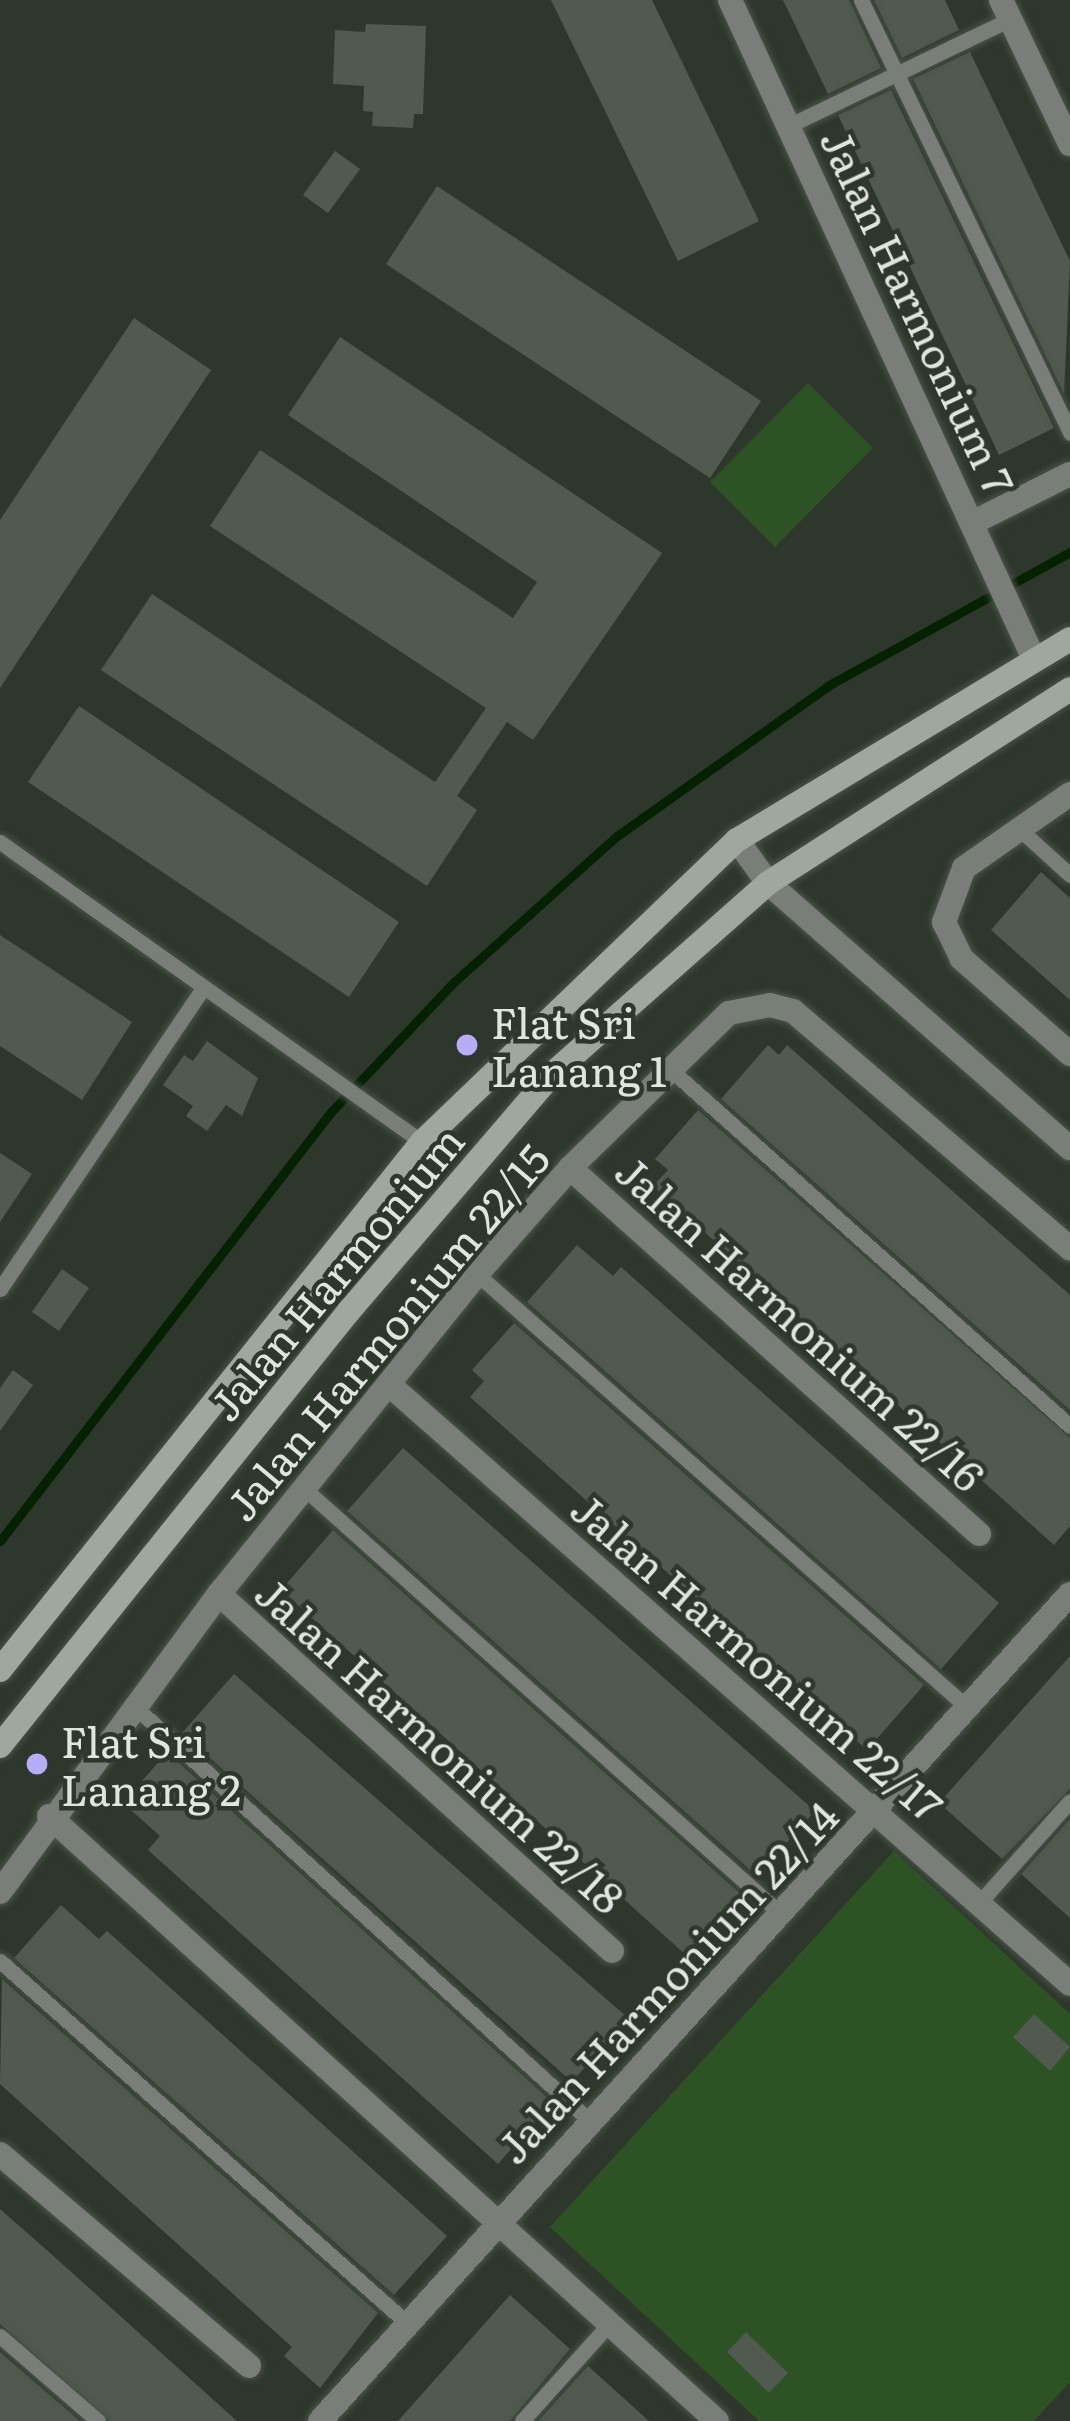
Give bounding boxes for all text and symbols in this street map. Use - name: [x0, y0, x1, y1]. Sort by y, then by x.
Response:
- street label: Jalan Harmonium 7: [812, 120, 1026, 502]
- place label: Flat Sri Lanang 1: [491, 996, 667, 1094]
- marker: Flat Sri Lanang 1: [454, 1032, 480, 1058]
- street label: Jalan Harmonium: [197, 1115, 473, 1429]
- street label: Jalan Harmonium 22/15: [214, 1133, 558, 1529]
- street label: Jalan Harmonium 22/16: [607, 1144, 995, 1500]
- street label: Jalan Harmonium 22/17: [563, 1481, 953, 1831]
- street label: Jalan Harmonium 22/18: [247, 1566, 635, 1922]
- place label: Flat Sri Lanang 2: [61, 1715, 241, 1814]
- marker: Flat Sri Lanang 2: [24, 1751, 50, 1777]
- street label: Jalan Harmonium 22/14: [485, 1790, 847, 2172]

